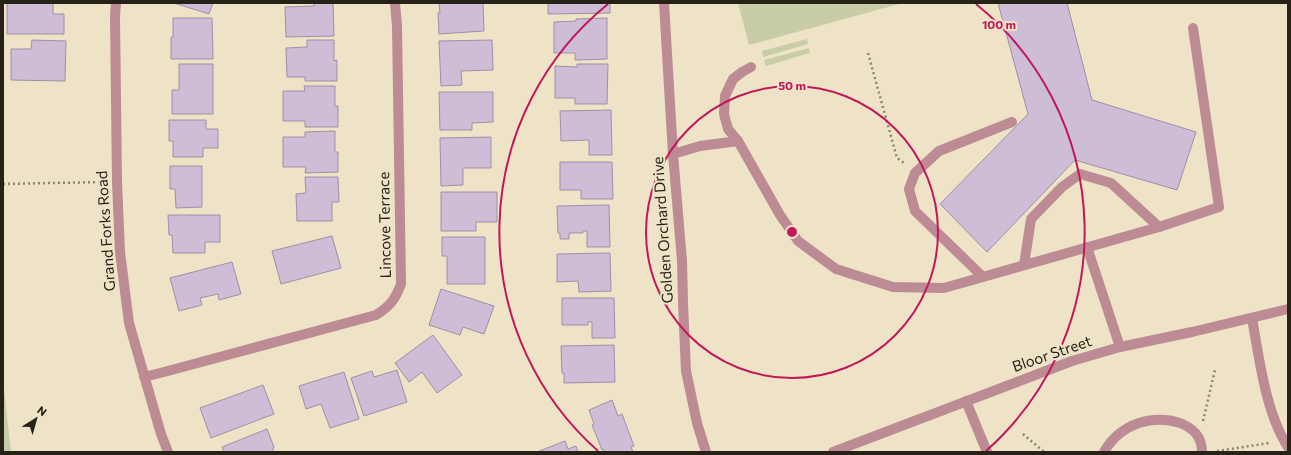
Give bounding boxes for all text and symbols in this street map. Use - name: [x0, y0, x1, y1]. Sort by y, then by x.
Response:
- text: 100 m: [982, 17, 1016, 31]
- text: 50 m: [778, 78, 806, 92]
- street label: Golden Orchard Drive: [648, 156, 676, 304]
- street label: Grand Forks Road: [92, 170, 118, 292]
- street label: Lincove Terrace: [374, 171, 394, 279]
- centre of rings: [785, 225, 799, 239]
- street label: Bloor Street: [1010, 331, 1094, 375]
- north arrow: [16, 399, 56, 439]
- text: N: [35, 403, 50, 418]

